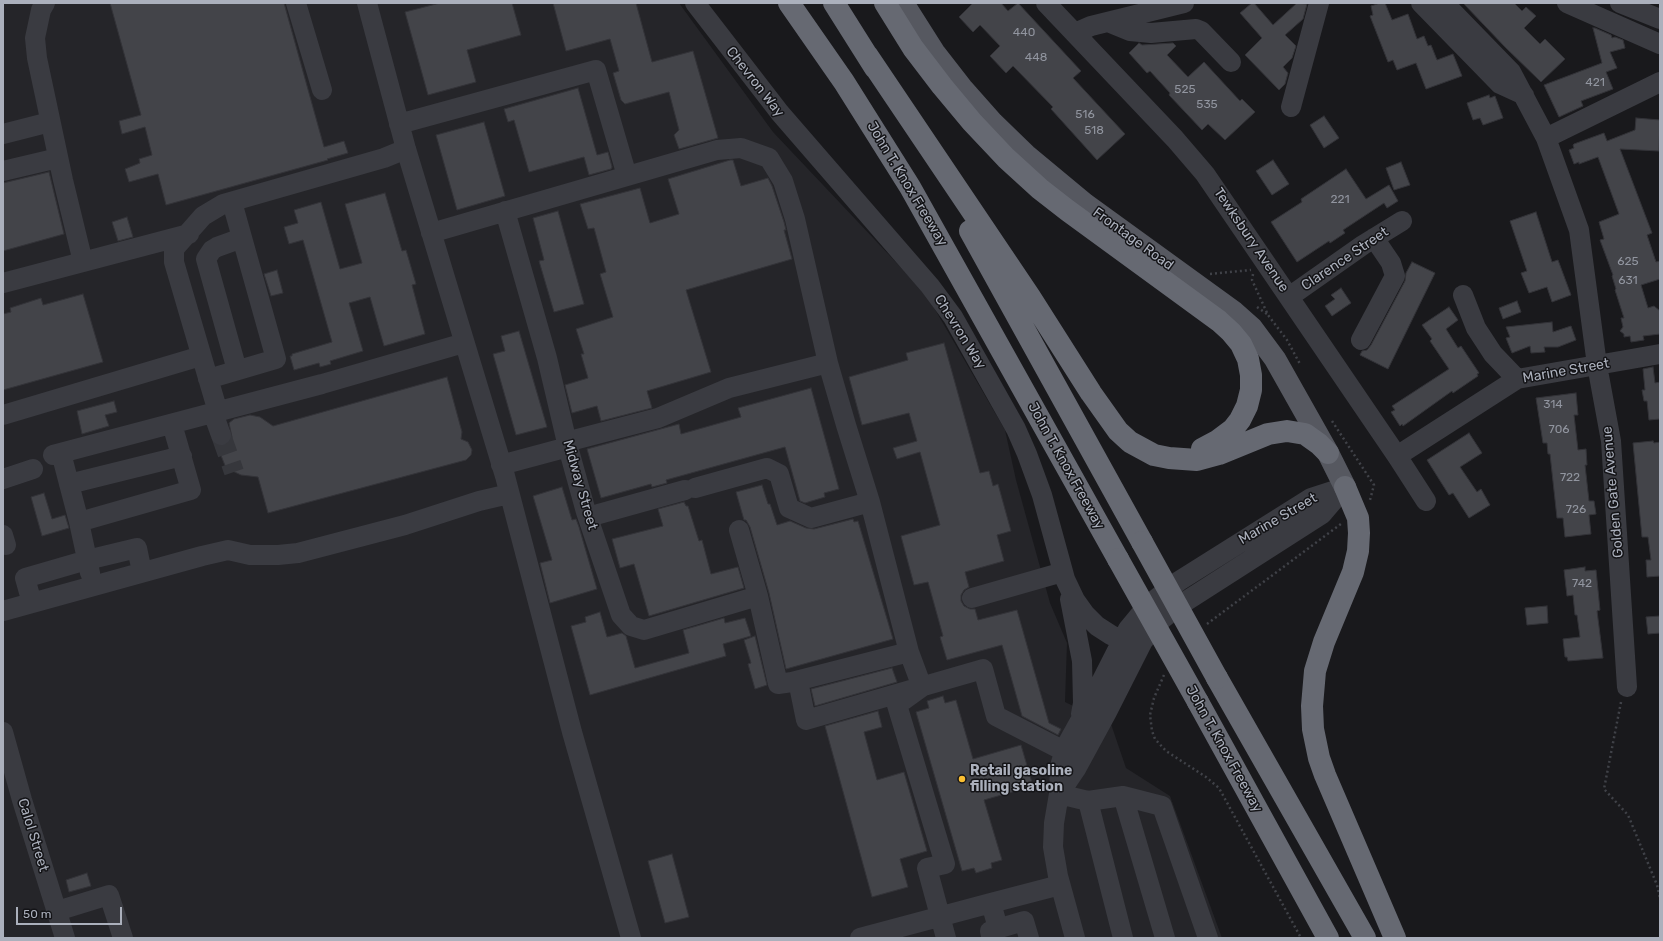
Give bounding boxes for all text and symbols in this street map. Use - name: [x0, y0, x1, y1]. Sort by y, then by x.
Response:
- house number: 440: [1013, 26, 1035, 40]
- street label: Chevron Way: [722, 44, 788, 120]
- house number: 448: [1025, 51, 1047, 65]
- house number: 421: [1585, 76, 1605, 90]
- house number: 525: [1174, 83, 1196, 97]
- house number: 535: [1196, 98, 1218, 112]
- house number: 516: [1075, 108, 1095, 122]
- street label: John T. Knox Freeway: [863, 119, 951, 249]
- house number: 518: [1084, 124, 1104, 138]
- street label: Tewksbury Avenue: [1210, 185, 1292, 295]
- house number: 221: [1330, 193, 1350, 207]
- street label: Frontage Road: [1089, 204, 1177, 274]
- street label: Clarence Street: [1298, 224, 1392, 294]
- house number: 625: [1617, 255, 1639, 269]
- house number: 631: [1618, 274, 1638, 288]
- street label: Chevron Way: [930, 292, 990, 372]
- street label: Marine Street: [1521, 355, 1611, 387]
- house number: 314: [1543, 398, 1563, 412]
- street label: John T. Knox Freeway: [1024, 400, 1108, 532]
- house number: 706: [1548, 423, 1570, 437]
- street label: Golden Gate Avenue: [1599, 426, 1627, 558]
- street label: Midway Street: [559, 438, 601, 532]
- house number: 722: [1560, 471, 1580, 485]
- street label: Marine Street: [1236, 490, 1320, 548]
- house number: 726: [1566, 503, 1586, 517]
- house number: 742: [1572, 577, 1592, 591]
- street label: John T. Knox Freeway: [1182, 683, 1266, 815]
- place label: Retail gasoline filling station: [970, 763, 1072, 796]
- marker: Retail gasoline filling station: [957, 774, 967, 784]
- street label: Calol Street: [14, 796, 52, 874]
- scale bar: [18, 899, 124, 925]
- text: 50 m: [23, 907, 51, 921]

